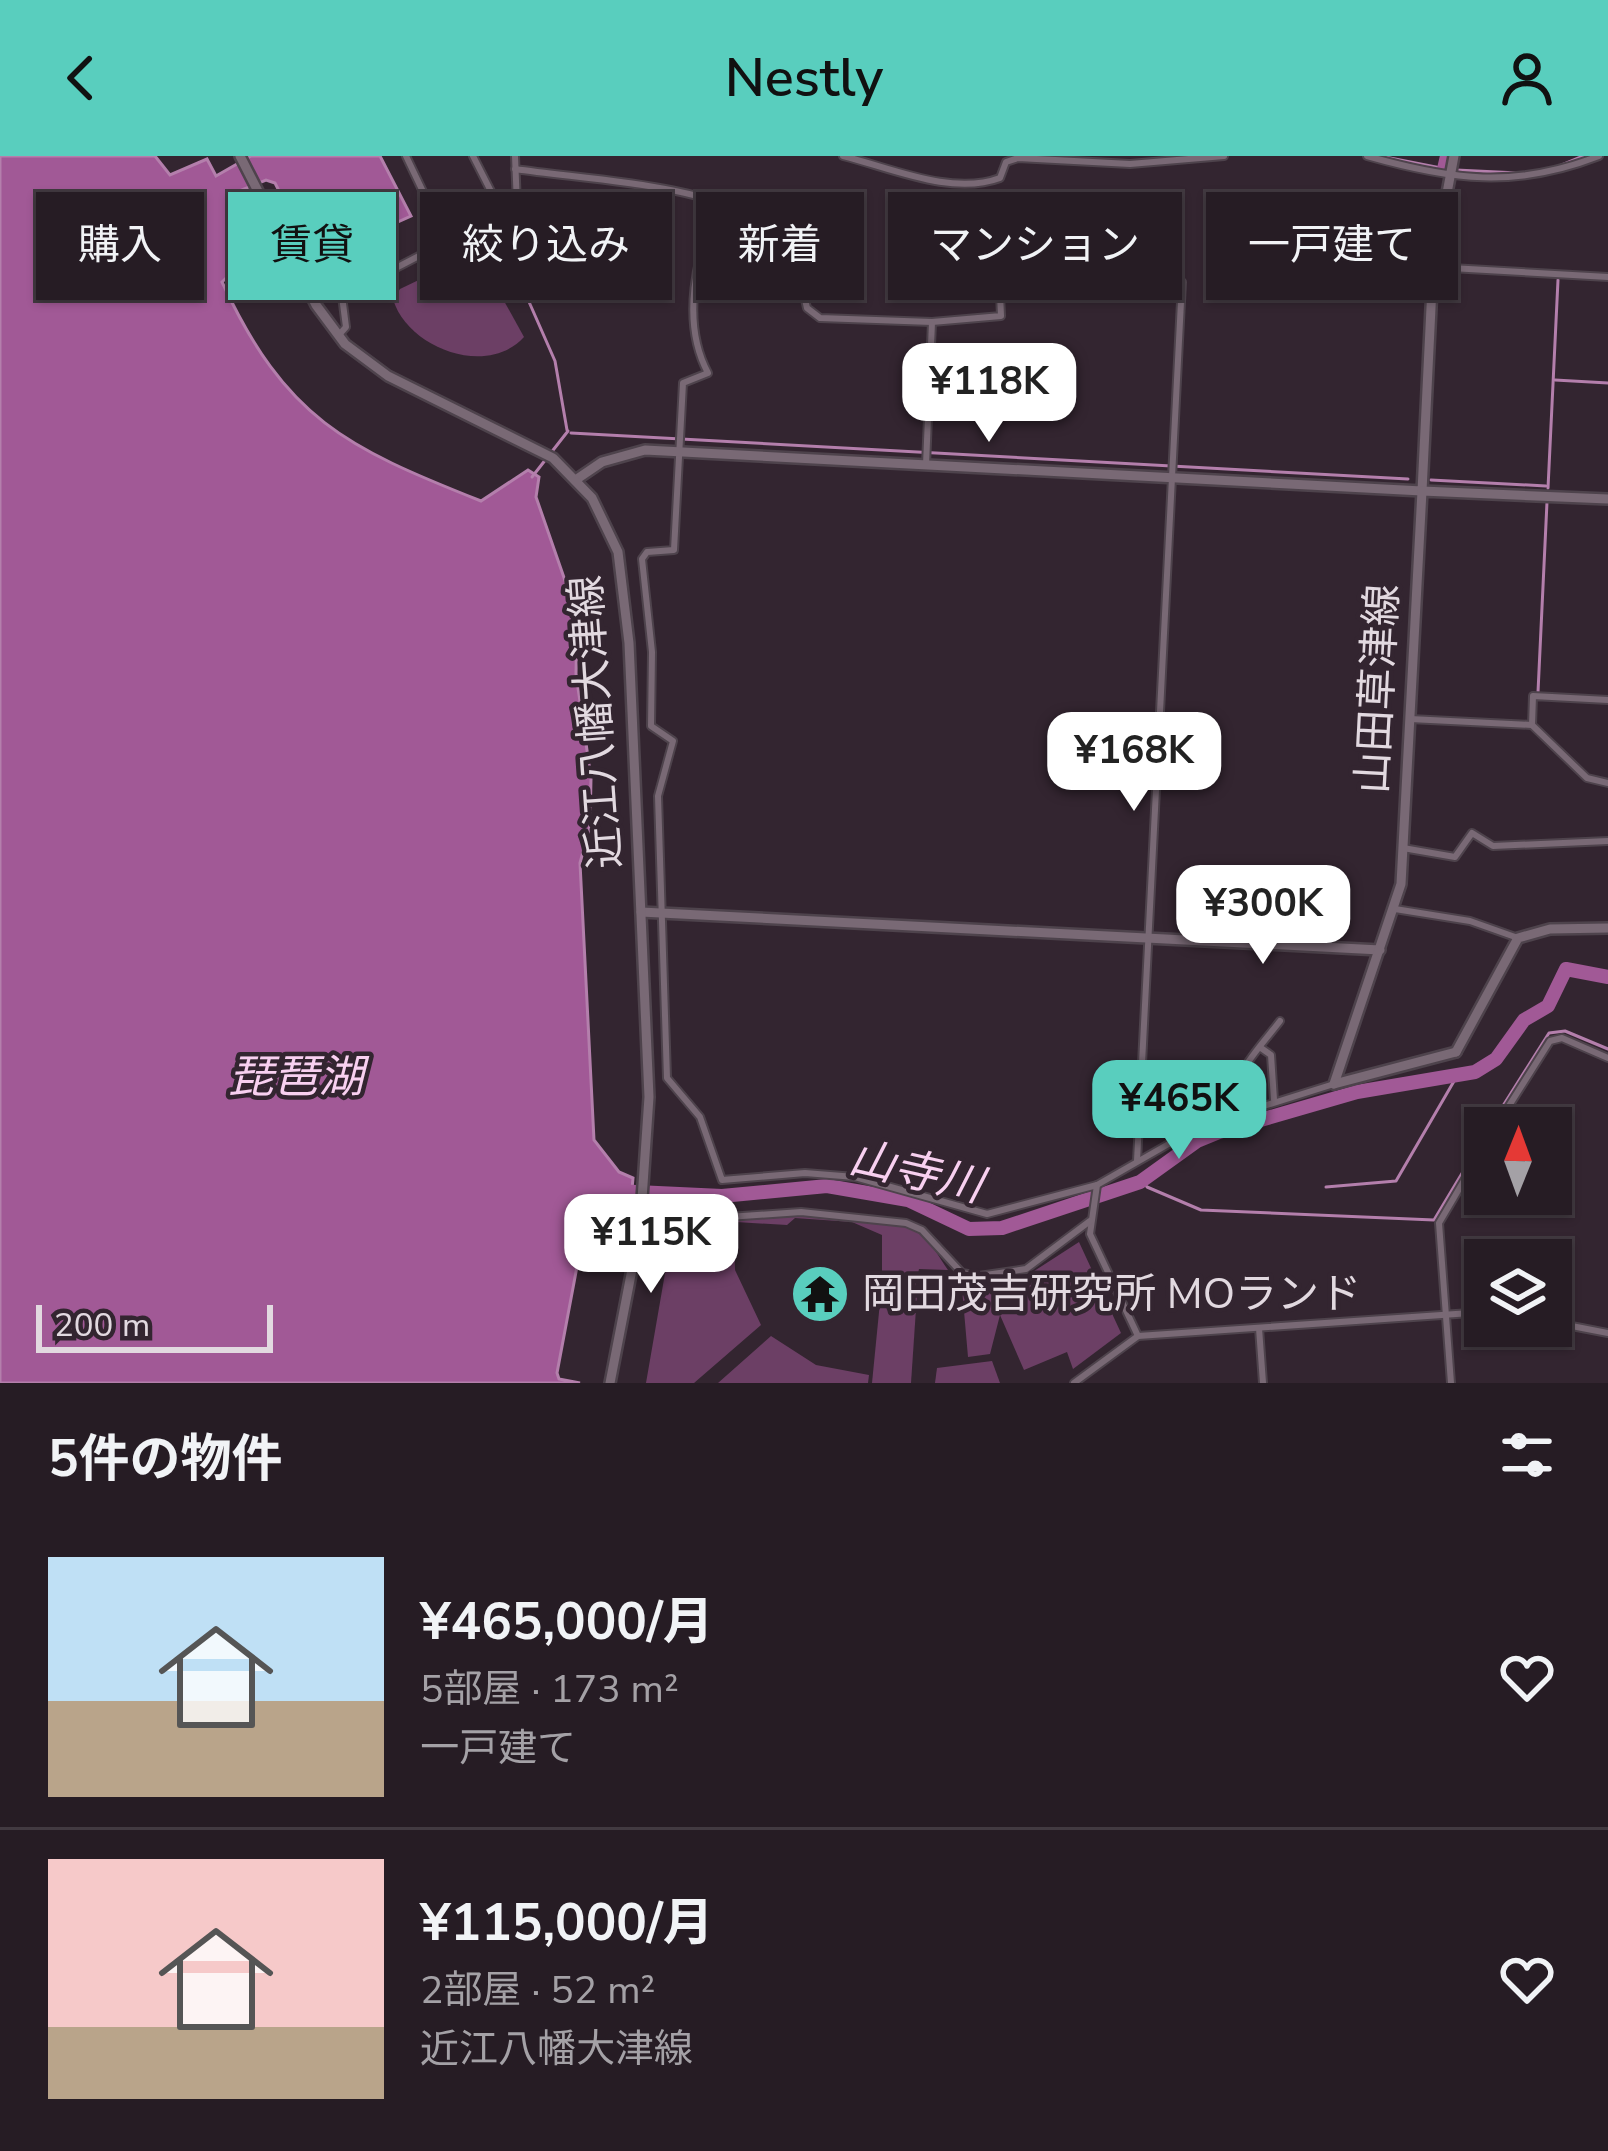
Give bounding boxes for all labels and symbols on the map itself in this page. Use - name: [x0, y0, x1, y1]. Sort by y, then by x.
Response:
- pin: ¥118K: [905, 343, 1073, 445]
- street label: 近江八幡大津線: [557, 573, 635, 871]
- street label: 山田草津線: [1344, 583, 1412, 795]
- pin: ¥168K: [1050, 712, 1218, 814]
- pin: ¥300K: [1179, 865, 1347, 967]
- water label: 琵琶湖: [228, 1047, 369, 1108]
- pin: ¥465K: [1095, 1060, 1263, 1162]
- north arrow: [1464, 1107, 1572, 1215]
- water label: 山寺川: [843, 1127, 993, 1218]
- pin: ¥115K: [567, 1194, 735, 1296]
- temple icon: 岡田茂吉研究所 MOランド: [789, 1263, 851, 1325]
- place label: 岡田茂吉研究所 MOランド: [862, 1266, 1361, 1323]
- scale bar: [36, 1299, 273, 1352]

